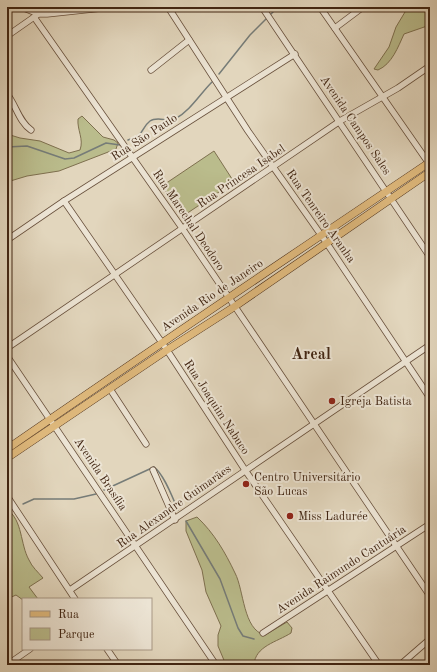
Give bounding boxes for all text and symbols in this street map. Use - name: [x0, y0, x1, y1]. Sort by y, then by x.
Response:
- street label: Avenida Campos Sales: [318, 74, 393, 177]
- street label: Rua São Paulo: [109, 112, 180, 164]
- street label: Rua Princesa Isabel: [195, 143, 288, 211]
- street label: Rua Marechal Deodoro: [150, 168, 226, 273]
- street label: Rua Tenreiro Aranha: [283, 168, 357, 265]
- street label: Avenida Rio de Janeiro: [160, 257, 266, 334]
- district label: Areal: [291, 347, 331, 363]
- street label: Rua Joaquim Nabuco: [181, 358, 251, 457]
- marker: Igreja Batista: [327, 396, 337, 406]
- place label: Igreja Batista: [340, 396, 412, 408]
- street label: Avenida Brasília: [71, 436, 129, 513]
- street label: Rua Alexandre Guimarães: [115, 463, 234, 551]
- place label: Centro Universitário São Lucas: [254, 472, 361, 498]
- marker: Centro Universitário São Lucas: [241, 479, 251, 489]
- marker: Miss Ladurée: [285, 511, 295, 521]
- place label: Miss Ladurée: [298, 511, 368, 523]
- street label: Avenida Raimundo Cantuária: [275, 523, 409, 616]
- legend: [22, 598, 152, 650]
- text: Rua: [58, 609, 79, 621]
- text: Parque: [58, 629, 95, 641]

